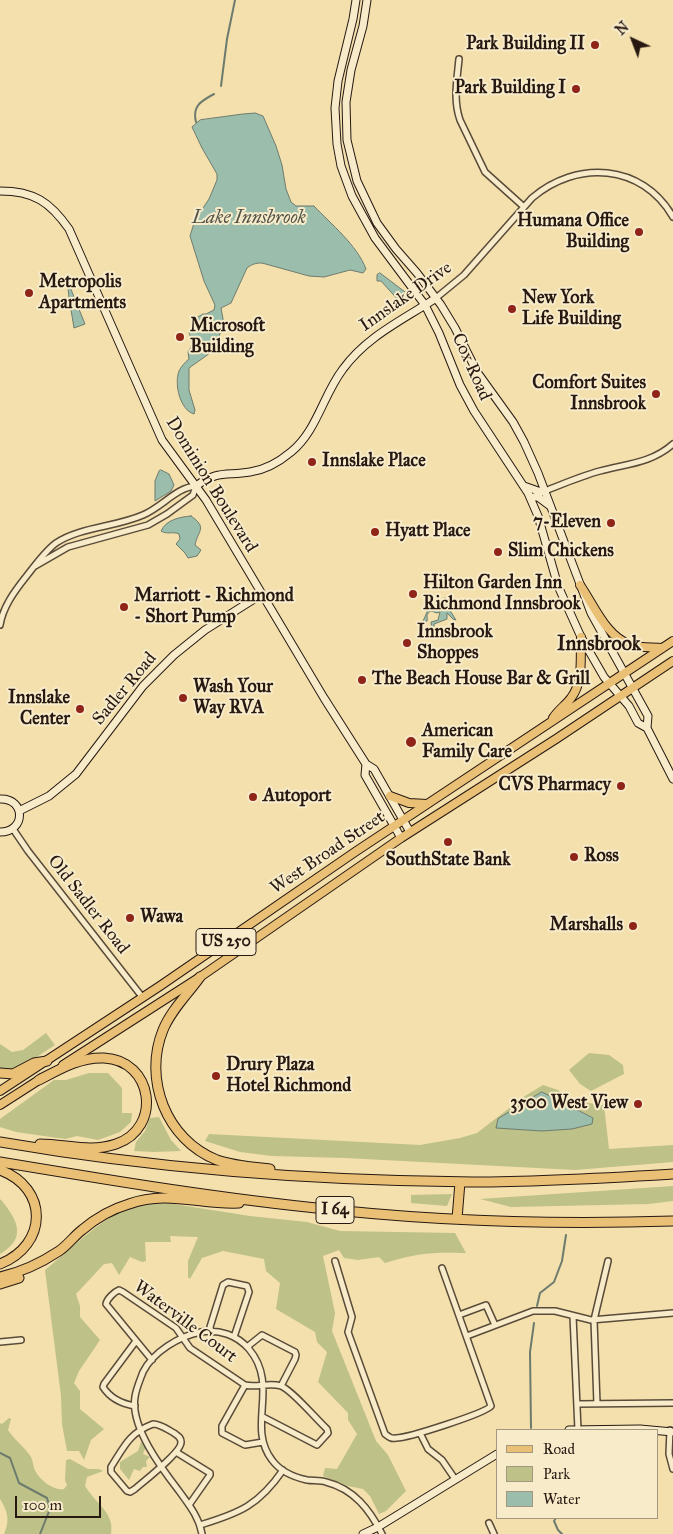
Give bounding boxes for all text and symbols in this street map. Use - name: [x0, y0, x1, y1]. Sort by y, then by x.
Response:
- north arrow: [608, 15, 658, 65]
- text: N: [612, 18, 633, 39]
- place label: Park Building II: [466, 34, 585, 56]
- marker: Park Building II: [589, 39, 601, 51]
- place label: Park Building I: [455, 78, 566, 100]
- marker: Park Building I: [570, 83, 582, 95]
- water label: Lake Innsbrook: [192, 207, 306, 229]
- place label: Humana Office Building: [517, 211, 629, 253]
- marker: Humana Office Building: [633, 226, 645, 238]
- street label: Innslake Drive: [356, 257, 456, 337]
- place label: Metropolis Apartments: [39, 272, 126, 314]
- marker: Metropolis Apartments: [23, 287, 35, 299]
- place label: New York Life Building: [522, 288, 621, 330]
- marker: New York Life Building: [506, 303, 518, 315]
- place label: Microsoft Building: [190, 316, 265, 358]
- street label: Cox Road: [447, 330, 495, 404]
- marker: Microsoft Building: [174, 331, 186, 343]
- place label: Comfort Suites Innsbrook: [532, 373, 646, 416]
- marker: Comfort Suites Innsbrook: [650, 388, 662, 400]
- street label: Dominion Boulevard: [161, 413, 261, 557]
- place label: Innslake Place: [322, 451, 426, 473]
- marker: Innslake Place: [306, 456, 318, 468]
- place label: 7-Eleven: [533, 512, 601, 534]
- marker: 7-Eleven: [605, 517, 617, 529]
- place label: Hyatt Place: [385, 521, 471, 543]
- marker: Hyatt Place: [369, 526, 381, 538]
- place label: Slim Chickens: [508, 541, 614, 563]
- marker: Slim Chickens: [492, 546, 504, 558]
- place label: Hilton Garden Inn Richmond Innsbrook: [423, 573, 581, 616]
- place label: Marriott - Richmond - Short Pump: [134, 586, 294, 628]
- marker: Hilton Garden Inn Richmond Innsbrook: [407, 588, 419, 600]
- marker: Marriott - Richmond - Short Pump: [118, 601, 130, 613]
- place label: Innsbrook Shoppes: [417, 622, 493, 664]
- district label: Innsbrook: [557, 633, 641, 657]
- marker: Innsbrook Shoppes: [401, 637, 413, 649]
- street label: Sadler Road: [88, 648, 162, 730]
- place label: The Beach House Bar & Grill: [372, 669, 590, 691]
- marker: The Beach House Bar & Grill: [356, 674, 368, 686]
- place label: Wash Your Way RVA: [193, 677, 273, 720]
- place label: Innslake Center: [8, 688, 70, 731]
- marker: Wash Your Way RVA: [177, 692, 189, 704]
- marker: Innslake Center: [74, 703, 86, 715]
- place label: American Family Care: [422, 721, 512, 764]
- marker: American Family Care: [404, 735, 418, 749]
- place label: CVS Pharmacy: [499, 775, 611, 797]
- marker: CVS Pharmacy: [615, 780, 627, 792]
- place label: Autoport: [263, 786, 331, 808]
- marker: Autoport: [247, 791, 259, 803]
- street label: West Broad Street: [267, 807, 389, 899]
- marker: SouthState Bank: [442, 836, 454, 848]
- place label: Ross: [584, 846, 619, 868]
- place label: SouthState Bank: [385, 850, 511, 872]
- street label: Old Sadler Road: [43, 851, 133, 959]
- marker: Ross: [568, 851, 580, 863]
- place label: Wawa: [140, 907, 183, 929]
- marker: Wawa: [124, 912, 136, 924]
- place label: Marshalls: [550, 915, 623, 937]
- marker: Marshalls: [627, 920, 639, 932]
- road number: US 250: [196, 929, 256, 956]
- place label: Drury Plaza Hotel Richmond: [226, 1055, 351, 1098]
- marker: Drury Plaza Hotel Richmond: [210, 1070, 222, 1082]
- place label: 3500 West View: [510, 1093, 628, 1115]
- marker: 3500 West View: [632, 1098, 644, 1110]
- road number: I 64: [316, 1196, 354, 1224]
- street label: Waterville Court: [129, 1276, 241, 1368]
- legend: [496, 1429, 658, 1519]
- text: Road: [543, 1440, 575, 1458]
- text: Park: [543, 1465, 570, 1483]
- scale bar: [18, 1486, 104, 1518]
- text: Water: [543, 1490, 580, 1508]
- text: 100 m: [23, 1496, 62, 1514]

